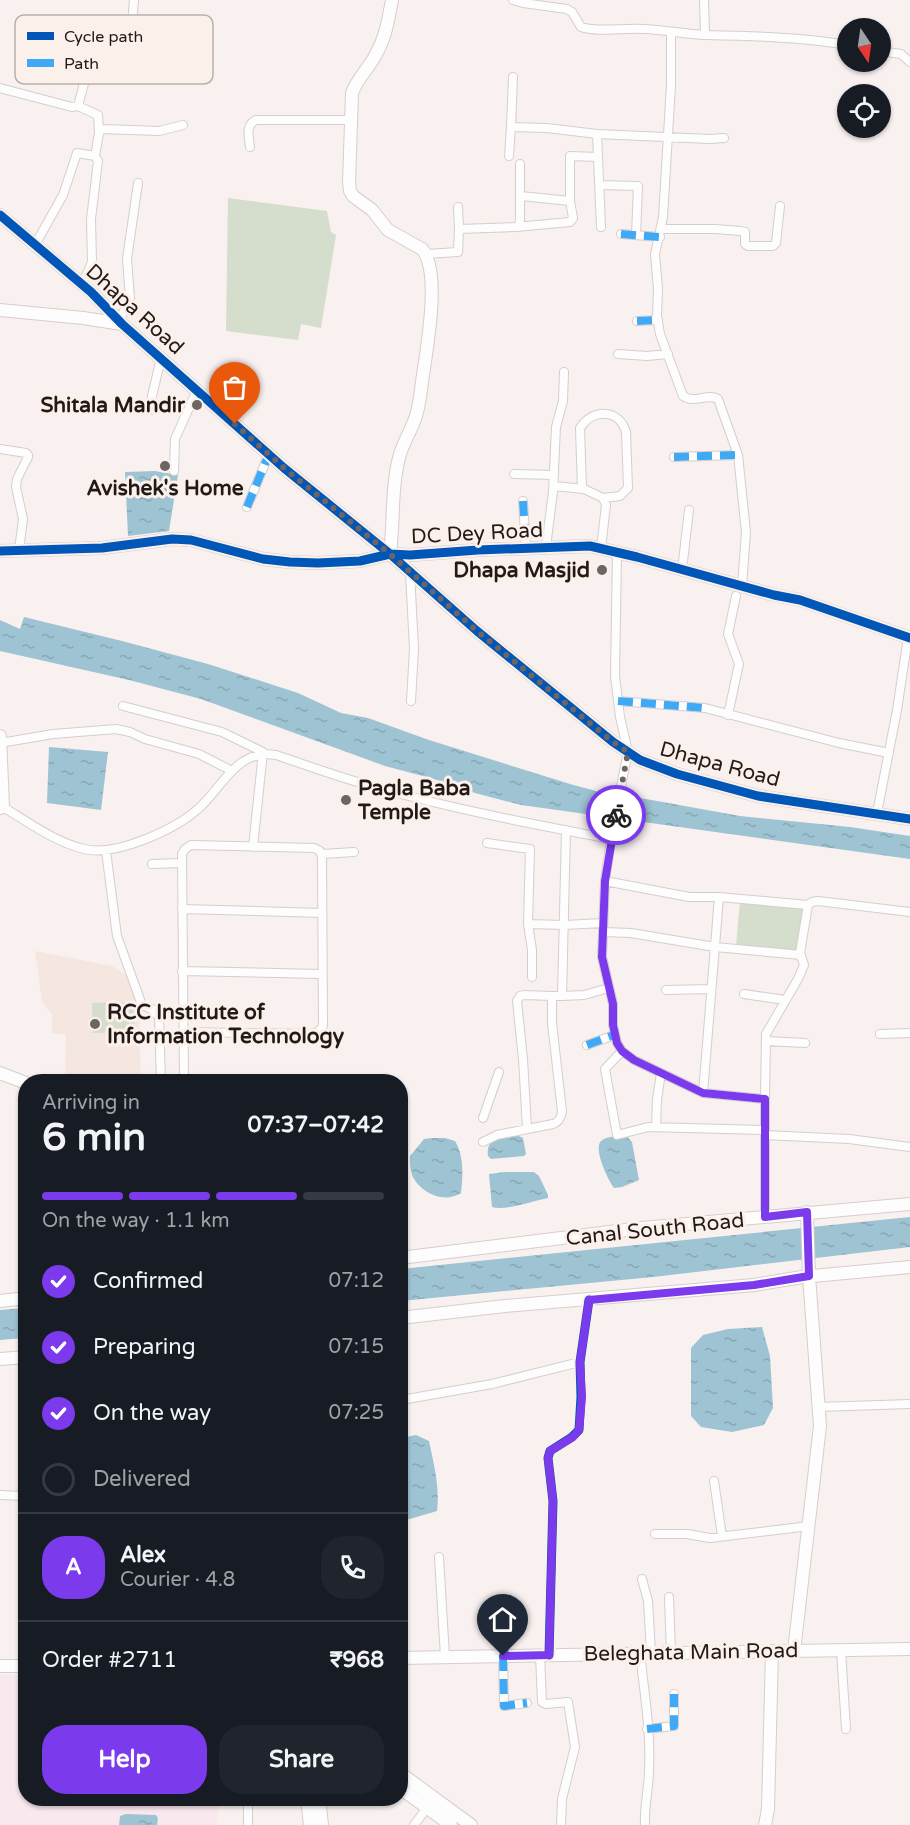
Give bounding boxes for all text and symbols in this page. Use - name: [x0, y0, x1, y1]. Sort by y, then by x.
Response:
- legend: [15, 15, 213, 84]
- north arrow: [837, 18, 891, 72]
- map controls: [837, 18, 891, 138]
- text: Cycle path: [64, 27, 143, 47]
- text: Path: [64, 54, 99, 74]
- button: locate: [837, 84, 891, 138]
- street label: Dhapa Road: [80, 259, 189, 360]
- pin: [209, 362, 260, 424]
- icon: bag: [218, 371, 251, 404]
- place label: Shitala Mandir: [40, 393, 186, 418]
- marker: Shitala Mandir: [190, 398, 204, 412]
- marker: Avishek's Home: [158, 459, 172, 473]
- place label: Avishek's Home: [86, 476, 244, 501]
- street label: DC Dey Road: [410, 518, 544, 549]
- place label: Dhapa Masjid: [453, 558, 590, 583]
- marker: Dhapa Masjid: [595, 563, 609, 577]
- street label: Dhapa Road: [657, 736, 783, 793]
- place label: Pagla Baba Temple: [357, 776, 471, 825]
- courier: [586, 785, 646, 845]
- marker: Pagla Baba Temple: [339, 793, 353, 807]
- icon: bike: [600, 799, 633, 832]
- place label: RCC Institute of Information Technology: [107, 1000, 345, 1049]
- marker: RCC Institute of Information Technology: [88, 1017, 102, 1031]
- text: Arriving in: [42, 1091, 140, 1115]
- text: 07:37–07:42: [247, 1112, 384, 1138]
- text: 6 min: [42, 1114, 146, 1161]
- street label: Canal South Road: [565, 1208, 745, 1251]
- text: On the way · 1.1 km: [42, 1209, 230, 1233]
- icon: check: [42, 1265, 75, 1298]
- text: Confirmed: [93, 1268, 203, 1294]
- text: 07:12: [329, 1269, 384, 1293]
- icon: check: [42, 1331, 75, 1364]
- text: Preparing: [93, 1334, 196, 1360]
- text: 07:15: [329, 1335, 384, 1359]
- icon: check: [42, 1397, 75, 1430]
- text: On the way: [93, 1400, 211, 1426]
- text: 07:25: [329, 1401, 384, 1425]
- text: Delivered: [93, 1466, 191, 1492]
- button: phone: [321, 1536, 384, 1599]
- text: Alex: [120, 1542, 166, 1568]
- text: A: [65, 1554, 82, 1580]
- text: Courier · 4.8: [120, 1568, 235, 1592]
- pin: [477, 1594, 528, 1656]
- icon: home: [486, 1603, 519, 1636]
- street label: Beleghata Main Road: [583, 1638, 799, 1667]
- text: Order #2711: [42, 1647, 177, 1673]
- text: ₹968: [330, 1647, 384, 1673]
- button: Help: [42, 1725, 207, 1794]
- button: Share: [219, 1725, 384, 1794]

